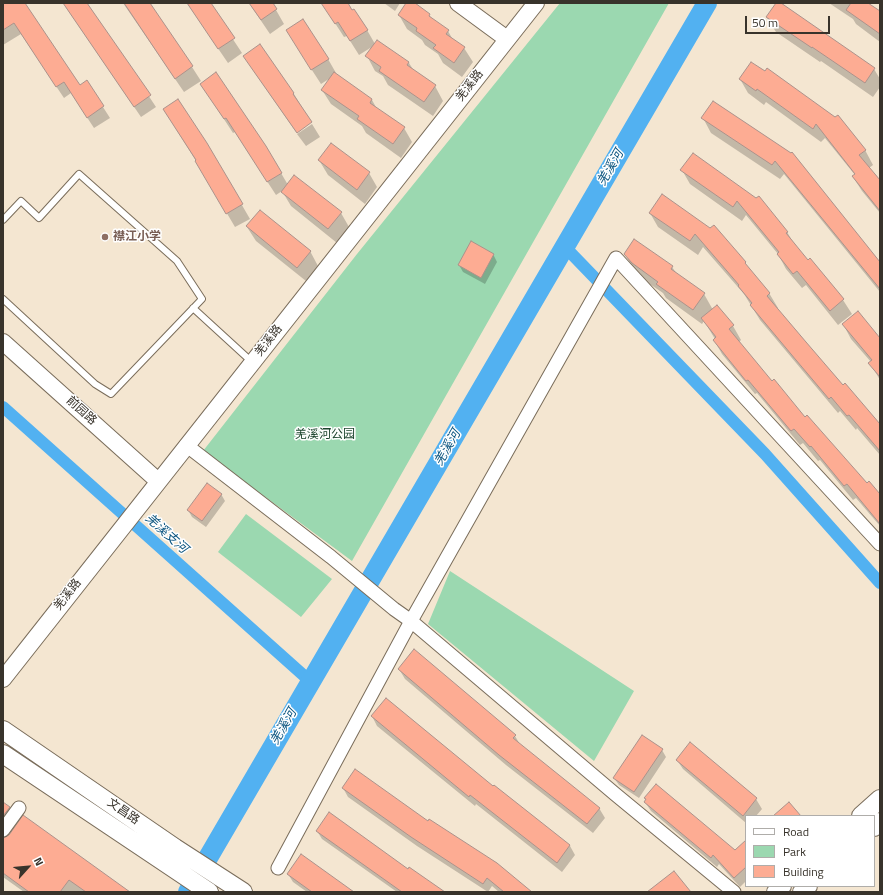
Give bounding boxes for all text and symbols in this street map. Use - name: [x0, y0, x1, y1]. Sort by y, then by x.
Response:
- scale bar: [747, 8, 832, 34]
- text: 50 m: [752, 13, 778, 32]
- street label: 羌溪路: [453, 67, 487, 105]
- water label: 羌溪河: [594, 147, 628, 189]
- place label: 襟江小学: [113, 230, 161, 244]
- marker: 襟江小学: [100, 232, 110, 242]
- street label: 羌溪路: [252, 322, 286, 360]
- street label: 前园路: [63, 394, 99, 428]
- water label: 羌溪河: [431, 427, 465, 469]
- park label: 羌溪河公园: [295, 428, 355, 442]
- water label: 羌溪支河: [141, 511, 191, 557]
- street label: 羌溪路: [51, 576, 85, 614]
- water label: 羌溪河: [267, 706, 301, 748]
- street label: 文昌路: [104, 796, 142, 828]
- legend: [745, 815, 875, 887]
- text: Road: [783, 822, 809, 841]
- text: Park: [783, 842, 806, 861]
- north arrow: [8, 847, 48, 887]
- text: N: [30, 855, 48, 869]
- text: Building: [783, 862, 824, 881]

